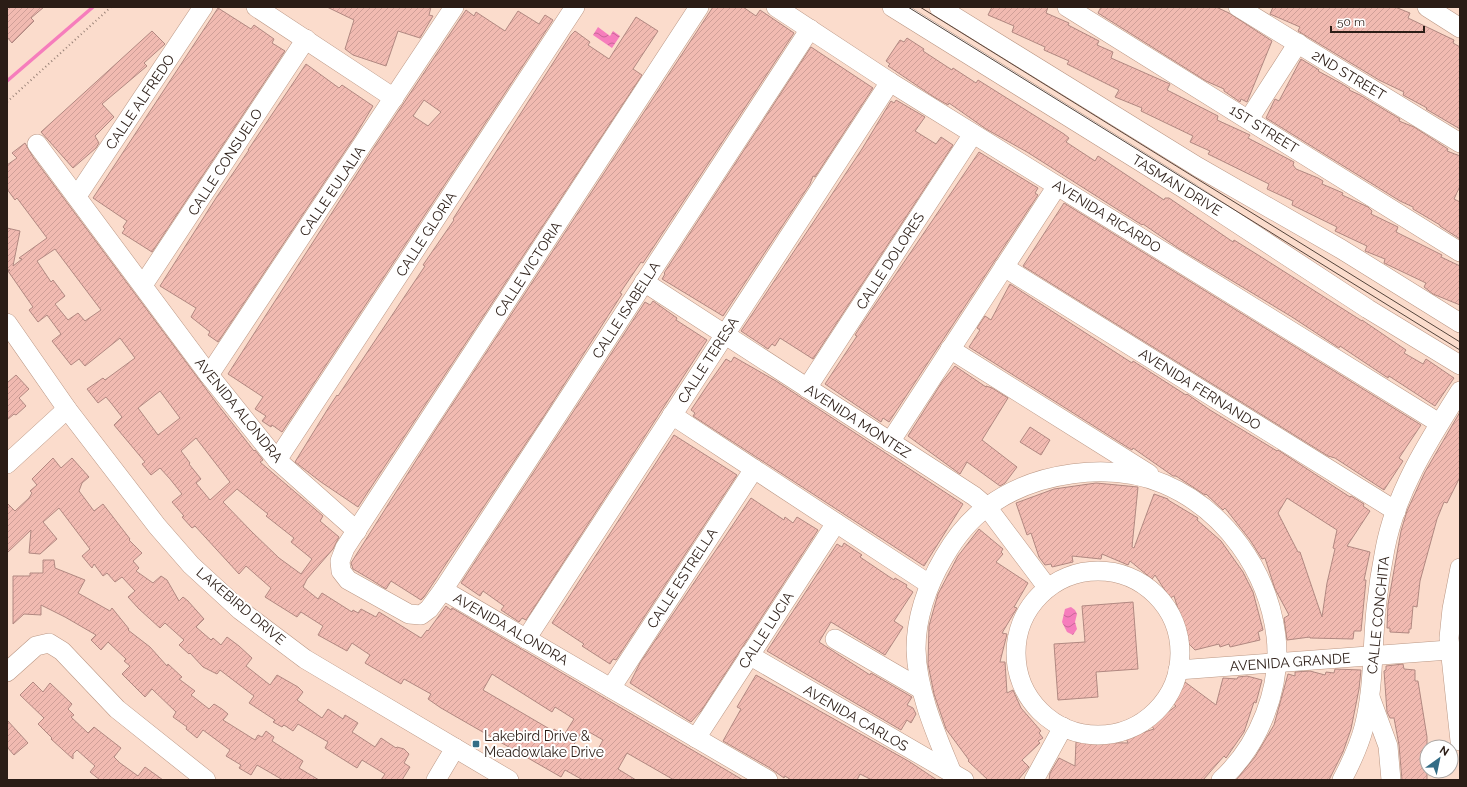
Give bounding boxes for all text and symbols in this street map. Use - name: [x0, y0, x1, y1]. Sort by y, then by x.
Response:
- scale bar: [1331, 8, 1424, 34]
- text: 50 m: [1337, 15, 1365, 29]
- street label: 2ND STREET: [1309, 47, 1389, 104]
- street label: CALLE ALFREDO: [102, 52, 178, 152]
- street label: 1ST STREET: [1227, 102, 1302, 157]
- street label: CALLE CONSUELO: [185, 106, 265, 218]
- street label: CALLE EULALIA: [296, 142, 368, 239]
- street label: TASMAN DRIVE: [1129, 151, 1225, 219]
- street label: AVENIDA RICARDO: [1050, 176, 1164, 256]
- street label: CALLE GLORIA: [393, 188, 460, 279]
- street label: CALLE DOLORES: [853, 209, 928, 312]
- street label: CALLE VICTORIA: [491, 218, 565, 320]
- street label: CALLE ISABELLA: [589, 258, 664, 361]
- street label: CALLE TERESA: [674, 314, 742, 406]
- street label: AVENIDA FERNANDO: [1136, 345, 1264, 433]
- street label: AVENIDA ALONDRA: [192, 354, 286, 466]
- street label: AVENIDA MONTEZ: [802, 381, 914, 461]
- street label: CALLE ESTRELLA: [644, 524, 721, 631]
- street label: CALLE CONCHITA: [1364, 555, 1392, 675]
- street label: LAKEBIRD DRIVE: [193, 564, 289, 648]
- street label: CALLE LUCIA: [735, 588, 797, 671]
- street label: AVENIDA ALONDRA: [451, 590, 572, 669]
- street label: AVENIDA GRANDE: [1229, 650, 1351, 674]
- street label: AVENIDA CARLOS: [801, 682, 912, 755]
- place label: Lakebird Drive & Meadowlake Drive: [484, 728, 604, 760]
- marker: Lakebird Drive & Meadowlake Drive: [471, 739, 481, 749]
- north arrow: [1419, 739, 1459, 779]
- text: N: [1437, 743, 1451, 759]

